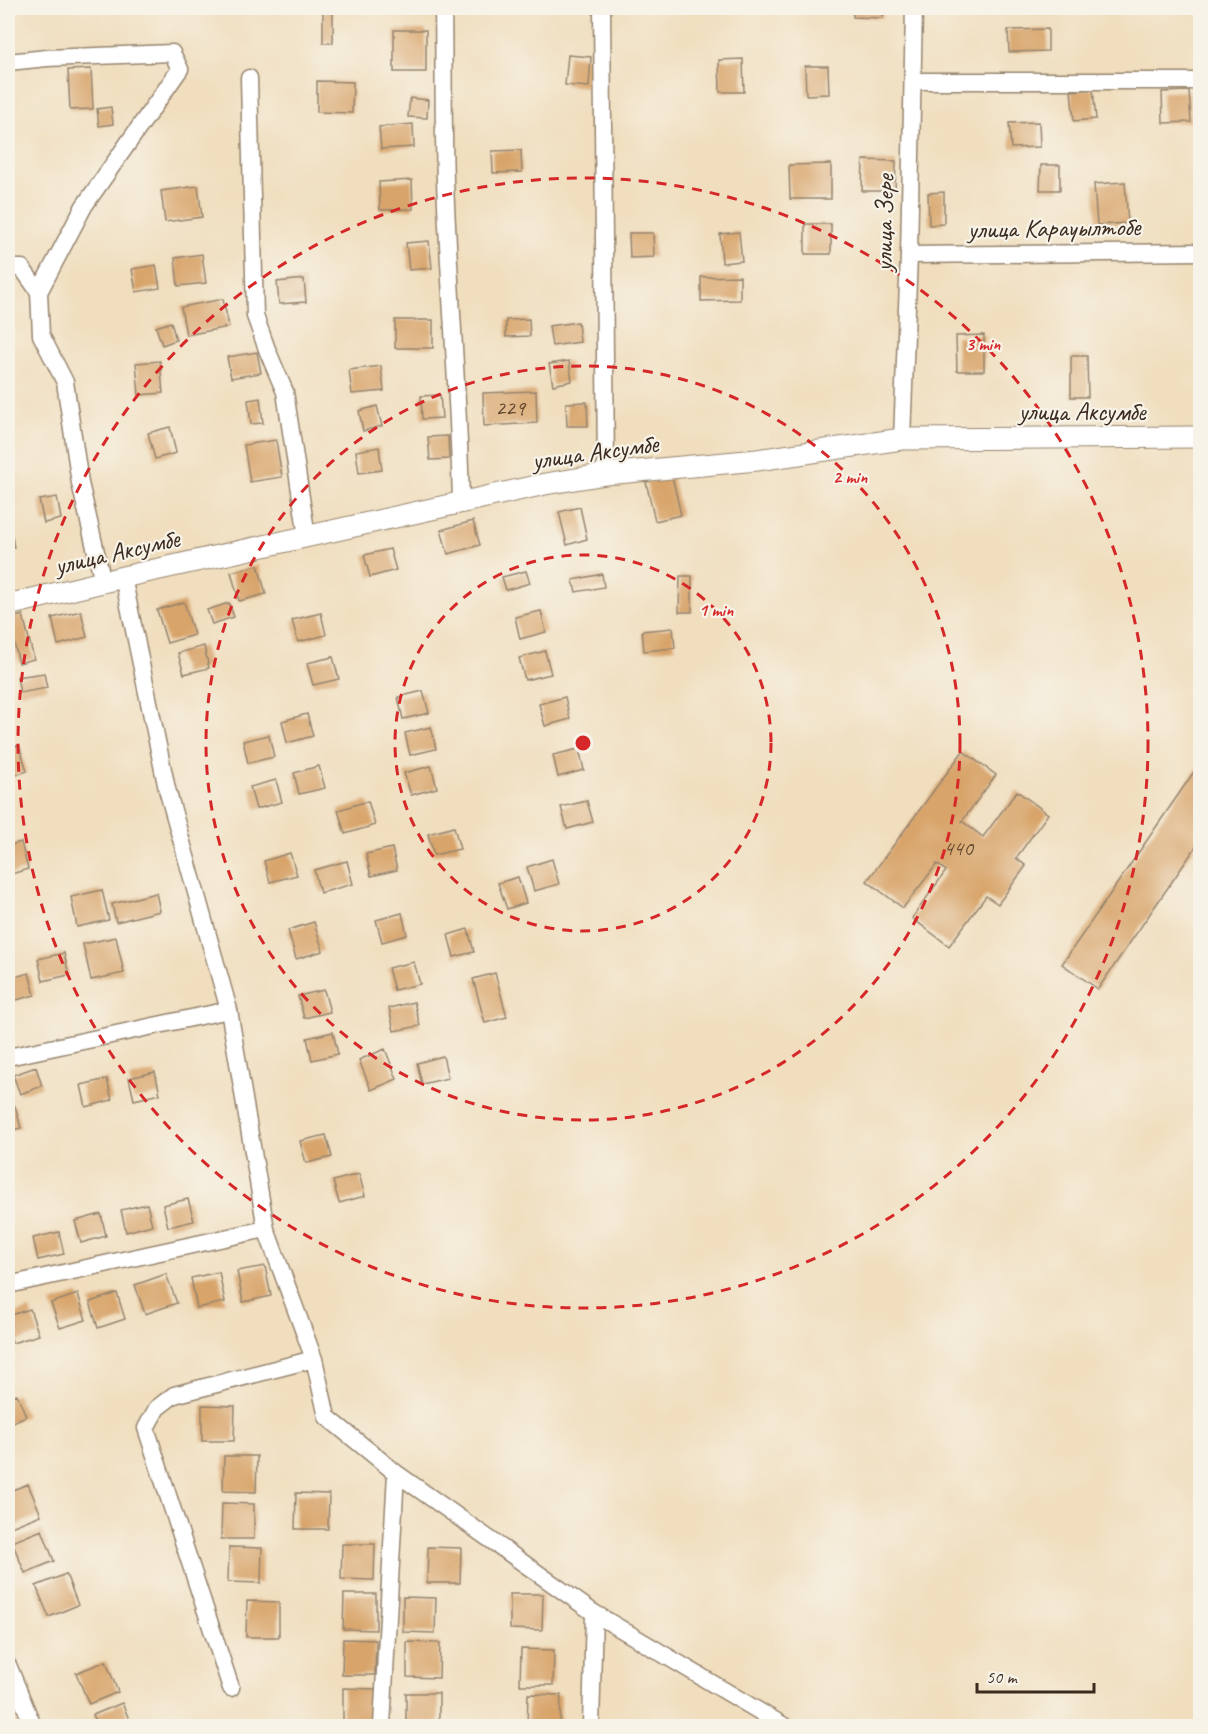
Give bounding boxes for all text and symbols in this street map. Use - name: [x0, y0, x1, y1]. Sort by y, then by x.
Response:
- street label: улица Зере: [867, 173, 901, 274]
- street label: улица Карауылтобе: [965, 210, 1142, 246]
- text: 3 min: [966, 333, 1001, 355]
- house number: 229: [495, 394, 527, 422]
- street label: улица Аксумбе: [1016, 395, 1147, 428]
- street label: улица Аксумбе: [528, 427, 662, 477]
- text: 2 min: [833, 466, 868, 488]
- street label: улица Аксумбе: [49, 521, 184, 583]
- text: 1 min: [699, 599, 734, 621]
- centre of rings: [573, 733, 593, 753]
- house number: 440: [943, 834, 975, 862]
- scale bar: [977, 1656, 1094, 1694]
- text: 50 m: [986, 1666, 1019, 1688]

